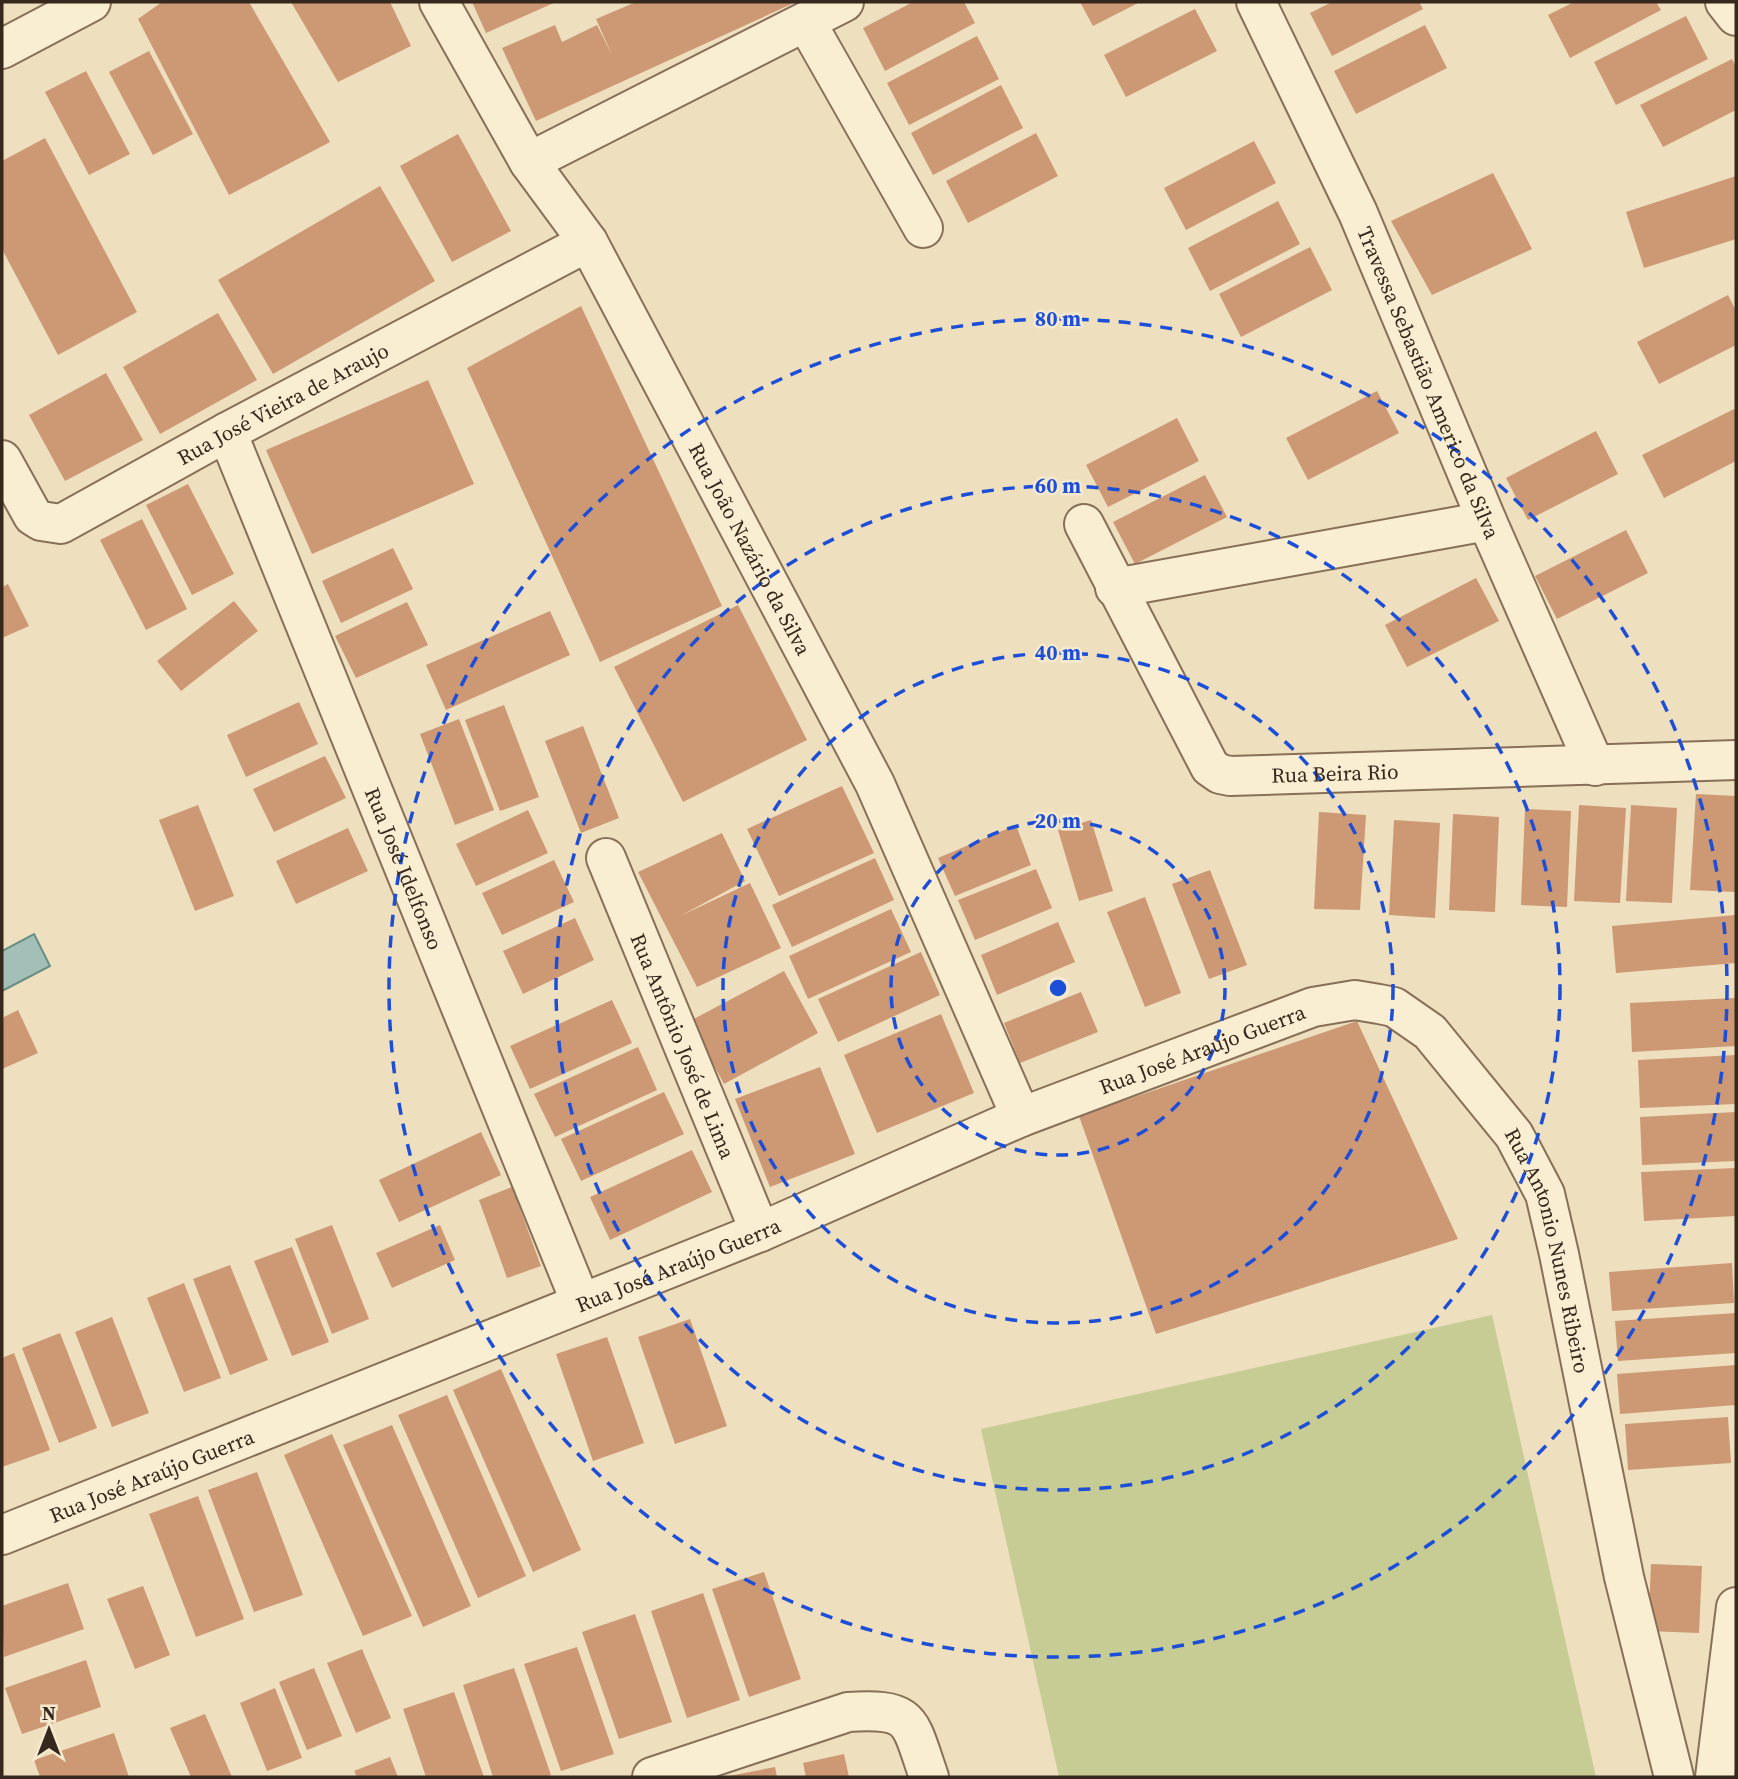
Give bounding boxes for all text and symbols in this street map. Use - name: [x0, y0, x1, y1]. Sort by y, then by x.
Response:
- street label: Travessa Sebastião Americo da Silva: [1351, 222, 1508, 543]
- text: 80 m: [1035, 304, 1081, 333]
- street label: Rua José Vieira de Araujo: [172, 335, 393, 472]
- street label: Rua João Nazário da Silva: [682, 437, 819, 660]
- text: 60 m: [1035, 471, 1081, 500]
- text: 40 m: [1035, 638, 1081, 667]
- street label: Rua Beira Rio: [1271, 756, 1399, 789]
- street label: Rua José Idelfonso: [358, 783, 450, 954]
- text: 20 m: [1035, 806, 1081, 835]
- street label: Rua Antônio José de Lima: [624, 929, 743, 1163]
- centre of rings: [1046, 976, 1070, 1000]
- street label: Rua José Araújo Guerra: [1095, 997, 1309, 1101]
- street label: Rua Antonio Nunes Ribeiro: [1498, 1123, 1597, 1376]
- street label: Rua José Araújo Guerra: [571, 1210, 785, 1319]
- street label: Rua José Araújo Guerra: [45, 1421, 258, 1529]
- north arrow: [14, 1695, 84, 1765]
- text: N: [42, 1700, 56, 1726]

